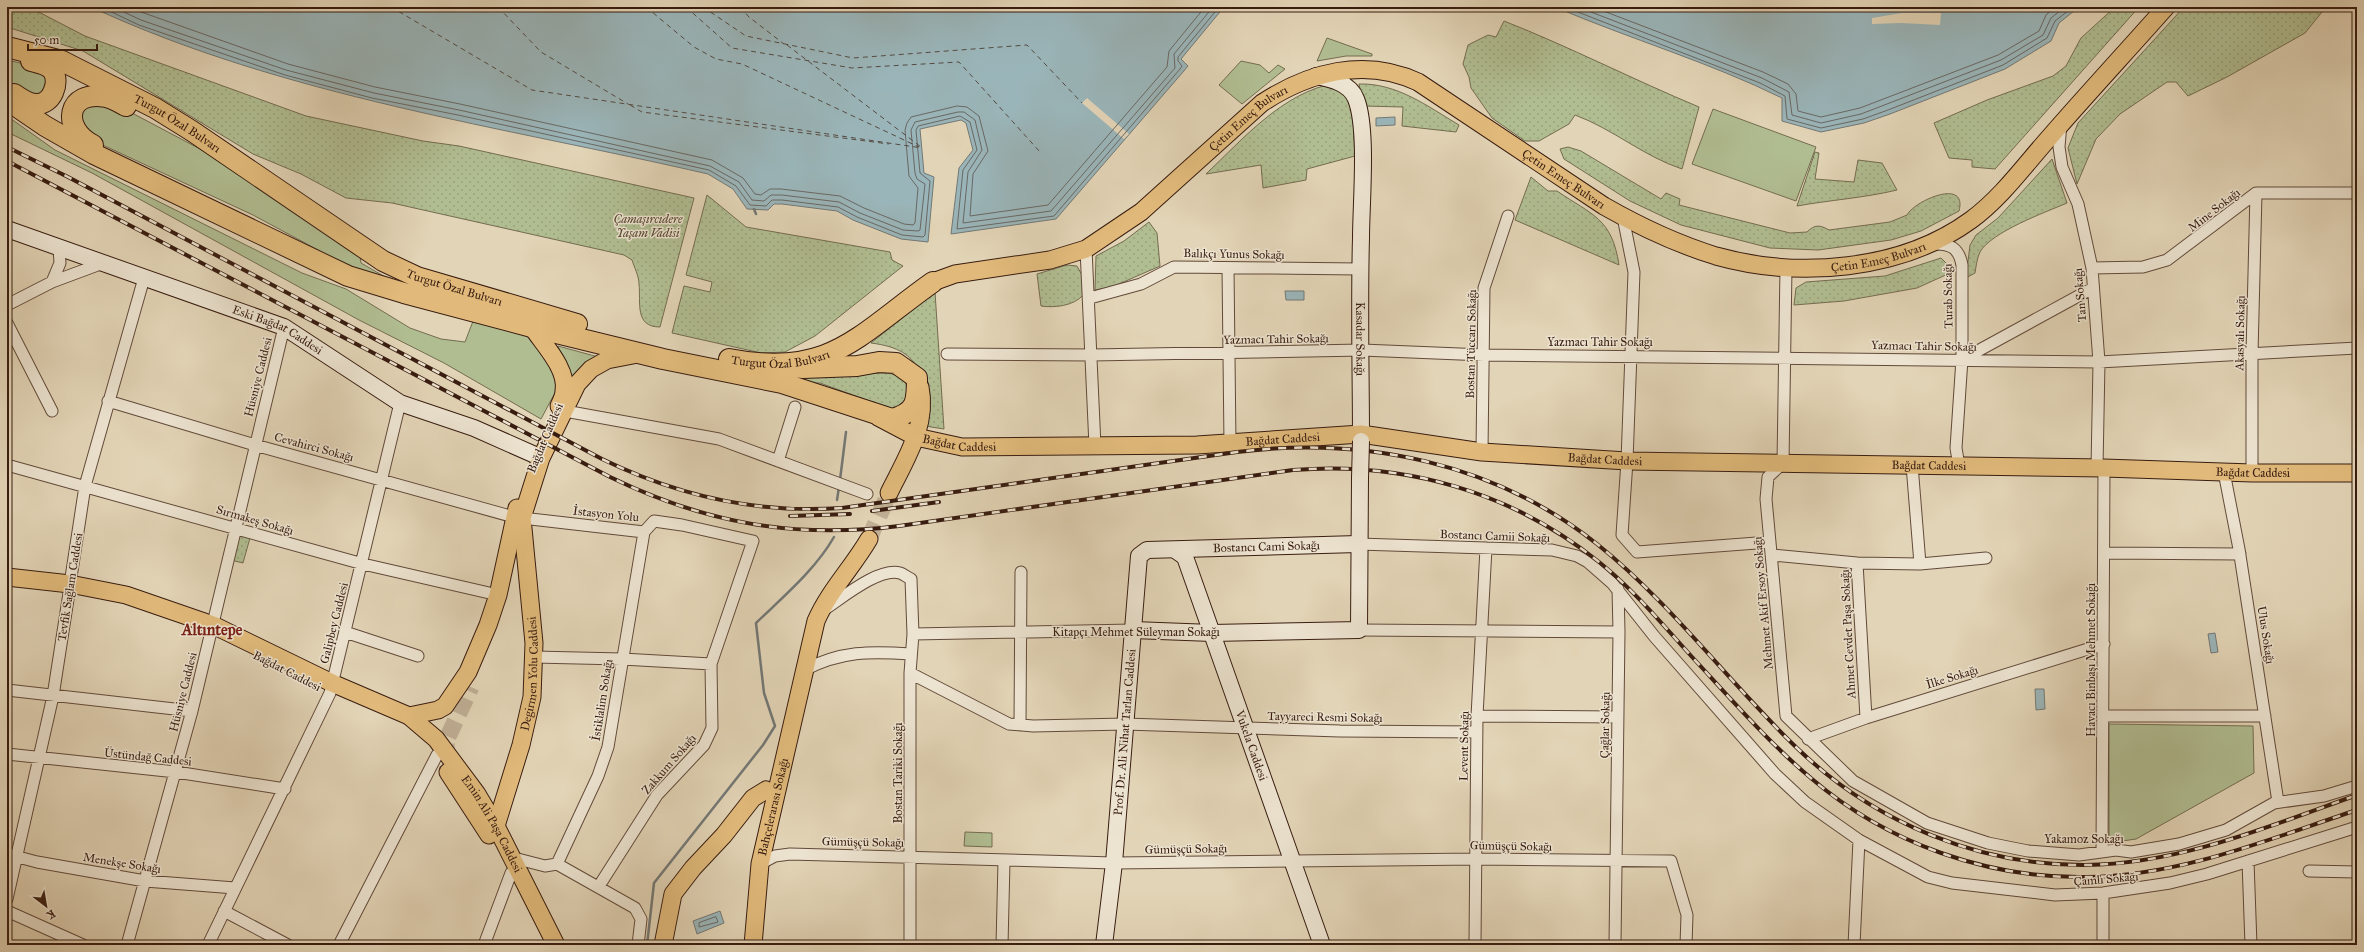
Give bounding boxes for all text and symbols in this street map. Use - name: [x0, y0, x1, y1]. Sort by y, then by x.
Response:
- scale bar: [28, 26, 97, 52]
- text: 50 m: [34, 33, 59, 47]
- street label: Çetin Emeç Bulvarı: [1206, 82, 1290, 154]
- street label: Turgut Özal Bulvarı: [132, 91, 224, 156]
- street label: Çetin Emeç Bulvarı: [1519, 146, 1609, 212]
- street label: Mine Sokağı: [2185, 185, 2244, 235]
- park label: Çamaşırcıdere Yaşam Vadisi: [613, 212, 683, 240]
- street label: Çetin Emeç Bulvarı: [1830, 239, 1929, 274]
- street label: Balıkçı Yunus Sokağı: [1183, 246, 1286, 263]
- street label: Turab Sokağı: [1940, 263, 1957, 329]
- street label: Turgut Özal Bulvarı: [404, 266, 505, 309]
- street label: Tan Sokağı: [2071, 267, 2090, 323]
- street label: Bostan Tüccarı Sokağı: [1463, 288, 1480, 399]
- street label: Akasyalı Sokağı: [2232, 294, 2249, 372]
- street label: Eski Bağdat Caddesi: [230, 302, 326, 358]
- street label: Kasadar Sokağı: [1352, 302, 1368, 377]
- street label: Yazmacı Tahir Sokağı: [1223, 331, 1330, 348]
- street label: Hüsniye Caddesi: [241, 335, 275, 418]
- street label: Yazmacı Tahir Sokağı: [1547, 335, 1654, 350]
- street label: Yazmacı Tahir Sokağı: [1871, 338, 1978, 355]
- street label: Turgut Özal Bulvarı: [730, 347, 832, 371]
- street label: Bağdat Caddesi: [524, 400, 567, 475]
- street label: Cevahirci Sokağı: [272, 430, 356, 465]
- street label: Bağdat Caddesi: [1245, 430, 1321, 449]
- street label: Bağdat Caddesi: [921, 432, 997, 454]
- street label: Bağdat Caddesi: [1567, 450, 1643, 468]
- street label: Bağdat Caddesi: [1892, 458, 1967, 473]
- street label: Bağdat Caddesi: [2215, 465, 2291, 480]
- street label: Sırmakeş Sokağı: [214, 502, 296, 539]
- street label: İstasyon Yolu: [572, 503, 640, 524]
- street label: Bostancı Camii Sokağı: [1440, 527, 1551, 546]
- street label: Tevfik Sağlam Caddesi: [55, 531, 87, 642]
- street label: Mehmet Akif Ersoy Sokağı: [1750, 535, 1777, 670]
- street label: Bostancı Cami Sokağı: [1213, 538, 1321, 555]
- street label: Ahmet Cevdet Paşa Sokağı: [1838, 568, 1859, 700]
- street label: Galipbey Caddesi: [317, 580, 351, 665]
- street label: Havacı Binbaşı Mehmet Sokağı: [2084, 582, 2099, 737]
- street label: Ulus Sokağı: [2254, 605, 2278, 666]
- street label: Degirmen Yolu Caddesi: [517, 615, 541, 732]
- district label: Altıntepe: [181, 620, 243, 640]
- street label: Kitapçı Mehmet Süleyman Sokağı: [1052, 625, 1220, 640]
- street label: Bağdat Caddesi: [250, 648, 324, 695]
- street label: Prof. Dr. Ali Nihat Tarlan Caddesi: [1111, 648, 1138, 816]
- street label: Hüsniye Caddesi: [166, 650, 200, 733]
- street label: İstiklalim Sokağı: [588, 657, 616, 742]
- street label: İlke Sokağı: [1924, 661, 1981, 693]
- street label: Çağlar Sokağı: [1597, 691, 1614, 759]
- street label: Vukela Caddesi: [1232, 707, 1271, 783]
- street label: Tayyareci Resmi Sokağı: [1267, 709, 1383, 726]
- street label: Levent Sokağı: [1456, 710, 1473, 781]
- street label: Bostan Tariki Sokağı: [891, 722, 906, 824]
- street label: Zakkum Sokağı: [639, 730, 700, 798]
- street label: Üstündağ Caddesi: [103, 744, 193, 770]
- street label: Bahçelerarası Sokağı: [755, 756, 792, 857]
- street label: Emin Ali Paşa Caddesi: [458, 772, 526, 875]
- street label: Yakamoz Sokağı: [2044, 832, 2124, 847]
- street label: Gümüşçü Sokağı: [822, 834, 905, 851]
- street label: Gümüşçü Sokağı: [1470, 838, 1553, 855]
- street label: Gümüşçü Sokağı: [1145, 841, 1228, 858]
- street label: Menekşe Sokağı: [82, 850, 163, 877]
- street label: Çamlı Sokağı: [2073, 869, 2140, 890]
- north arrow: [26, 886, 66, 926]
- text: K: [43, 907, 58, 922]

